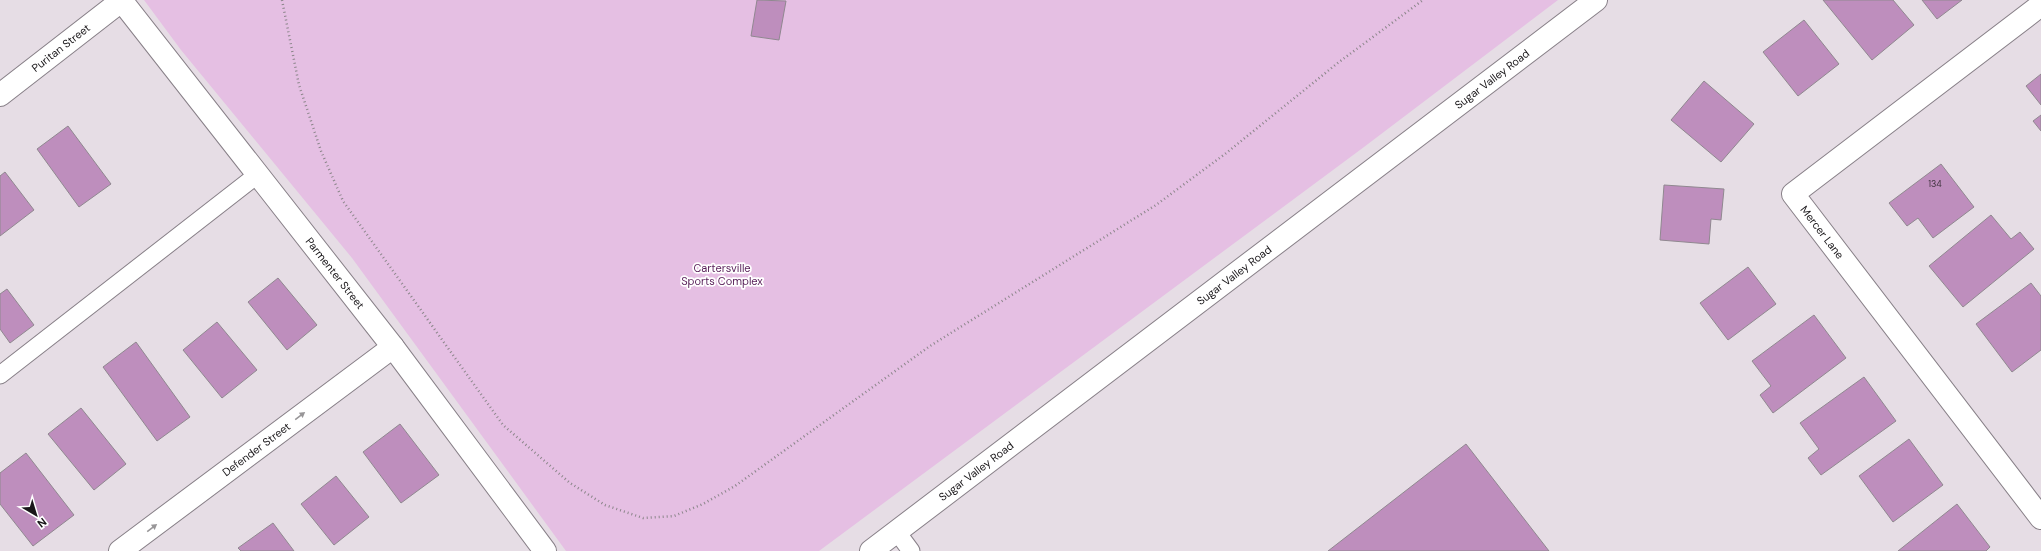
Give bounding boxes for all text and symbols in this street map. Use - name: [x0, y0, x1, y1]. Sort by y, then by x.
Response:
- street label: Puritan Street: [29, 21, 93, 75]
- street label: Sugar Valley Road: [1452, 46, 1532, 112]
- house number: 134: [1928, 178, 1942, 190]
- street label: Mercer Lane: [1797, 203, 1847, 262]
- street label: Parmenter Street: [303, 234, 367, 312]
- street label: Sugar Valley Road: [1194, 242, 1274, 308]
- park label: Cartersville Sports Complex: [681, 261, 763, 288]
- one-way arrow: [295, 412, 306, 420]
- street label: Defender Street: [219, 419, 293, 479]
- street label: Sugar Valley Road: [936, 438, 1016, 504]
- north arrow: [16, 495, 56, 535]
- text: N: [35, 515, 50, 531]
- one-way arrow: [146, 523, 157, 532]

